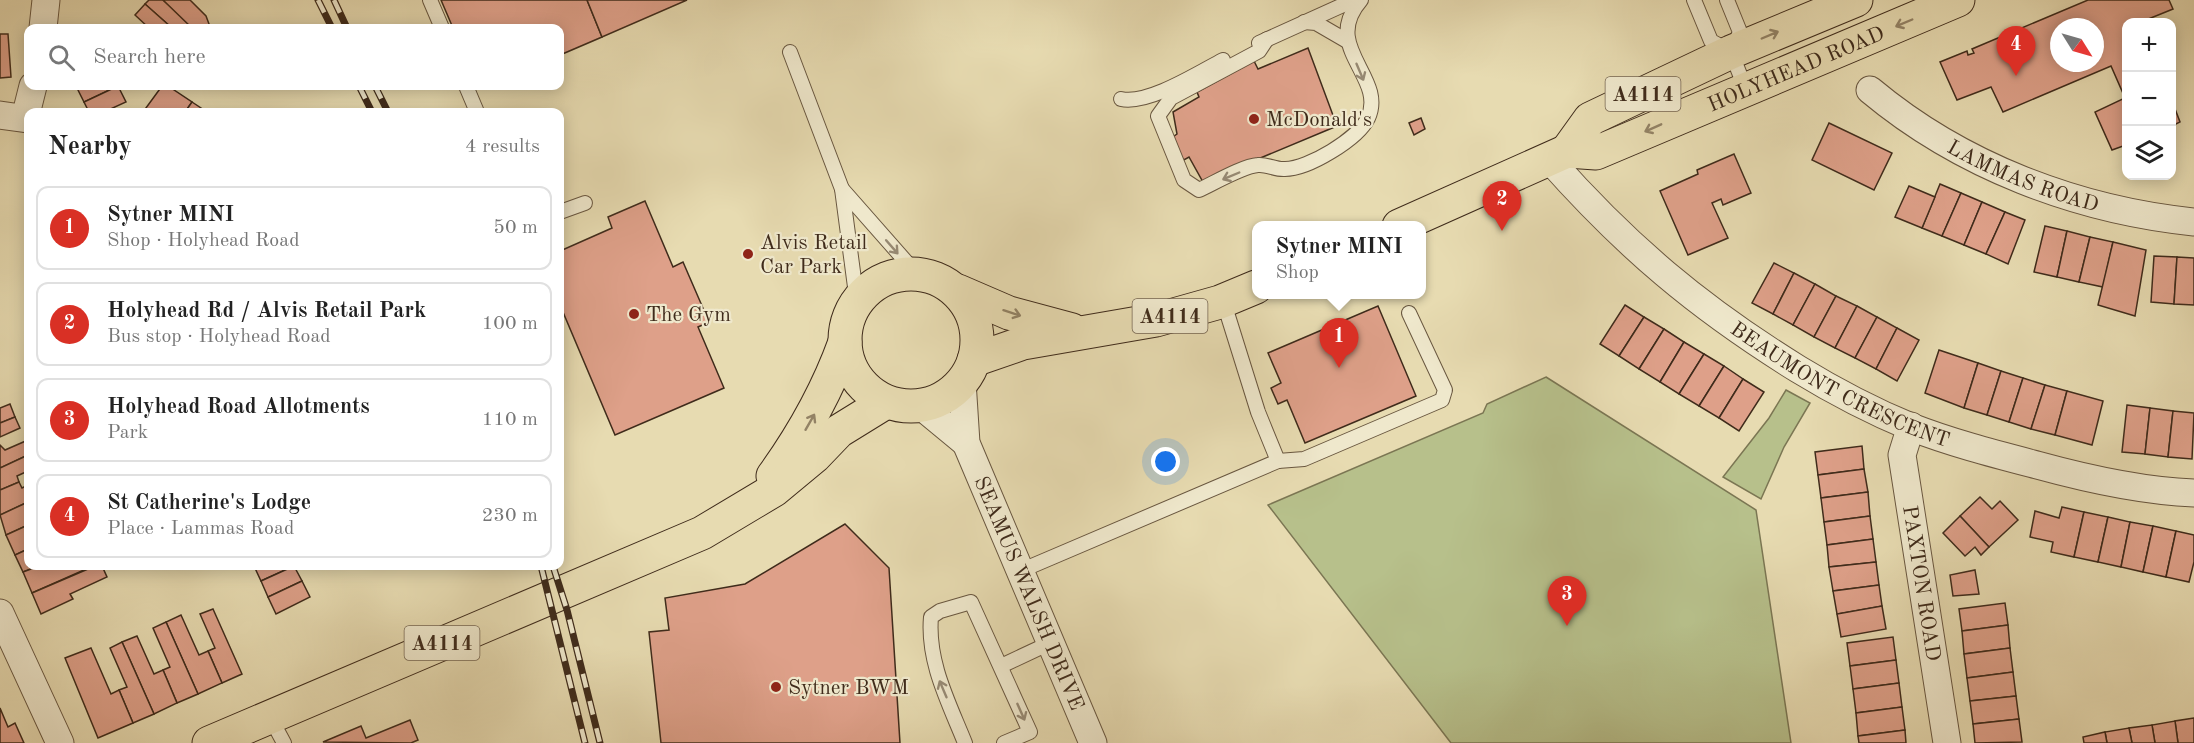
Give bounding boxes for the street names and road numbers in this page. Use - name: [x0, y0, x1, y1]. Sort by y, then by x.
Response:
- street label: HOLYHEAD ROAD: [1705, 23, 1888, 117]
- road number: A4114: [1606, 77, 1680, 111]
- street label: LAMMAS ROAD: [1943, 137, 2101, 217]
- road number: A4114: [1132, 299, 1208, 333]
- street label: BEAUMONT CRESCENT: [1726, 319, 1952, 452]
- street label: SEAMUS WALSH DRIVE: [969, 473, 1087, 714]
- street label: PAXTON ROAD: [1898, 504, 1943, 663]
- road number: A4114: [404, 626, 480, 660]

